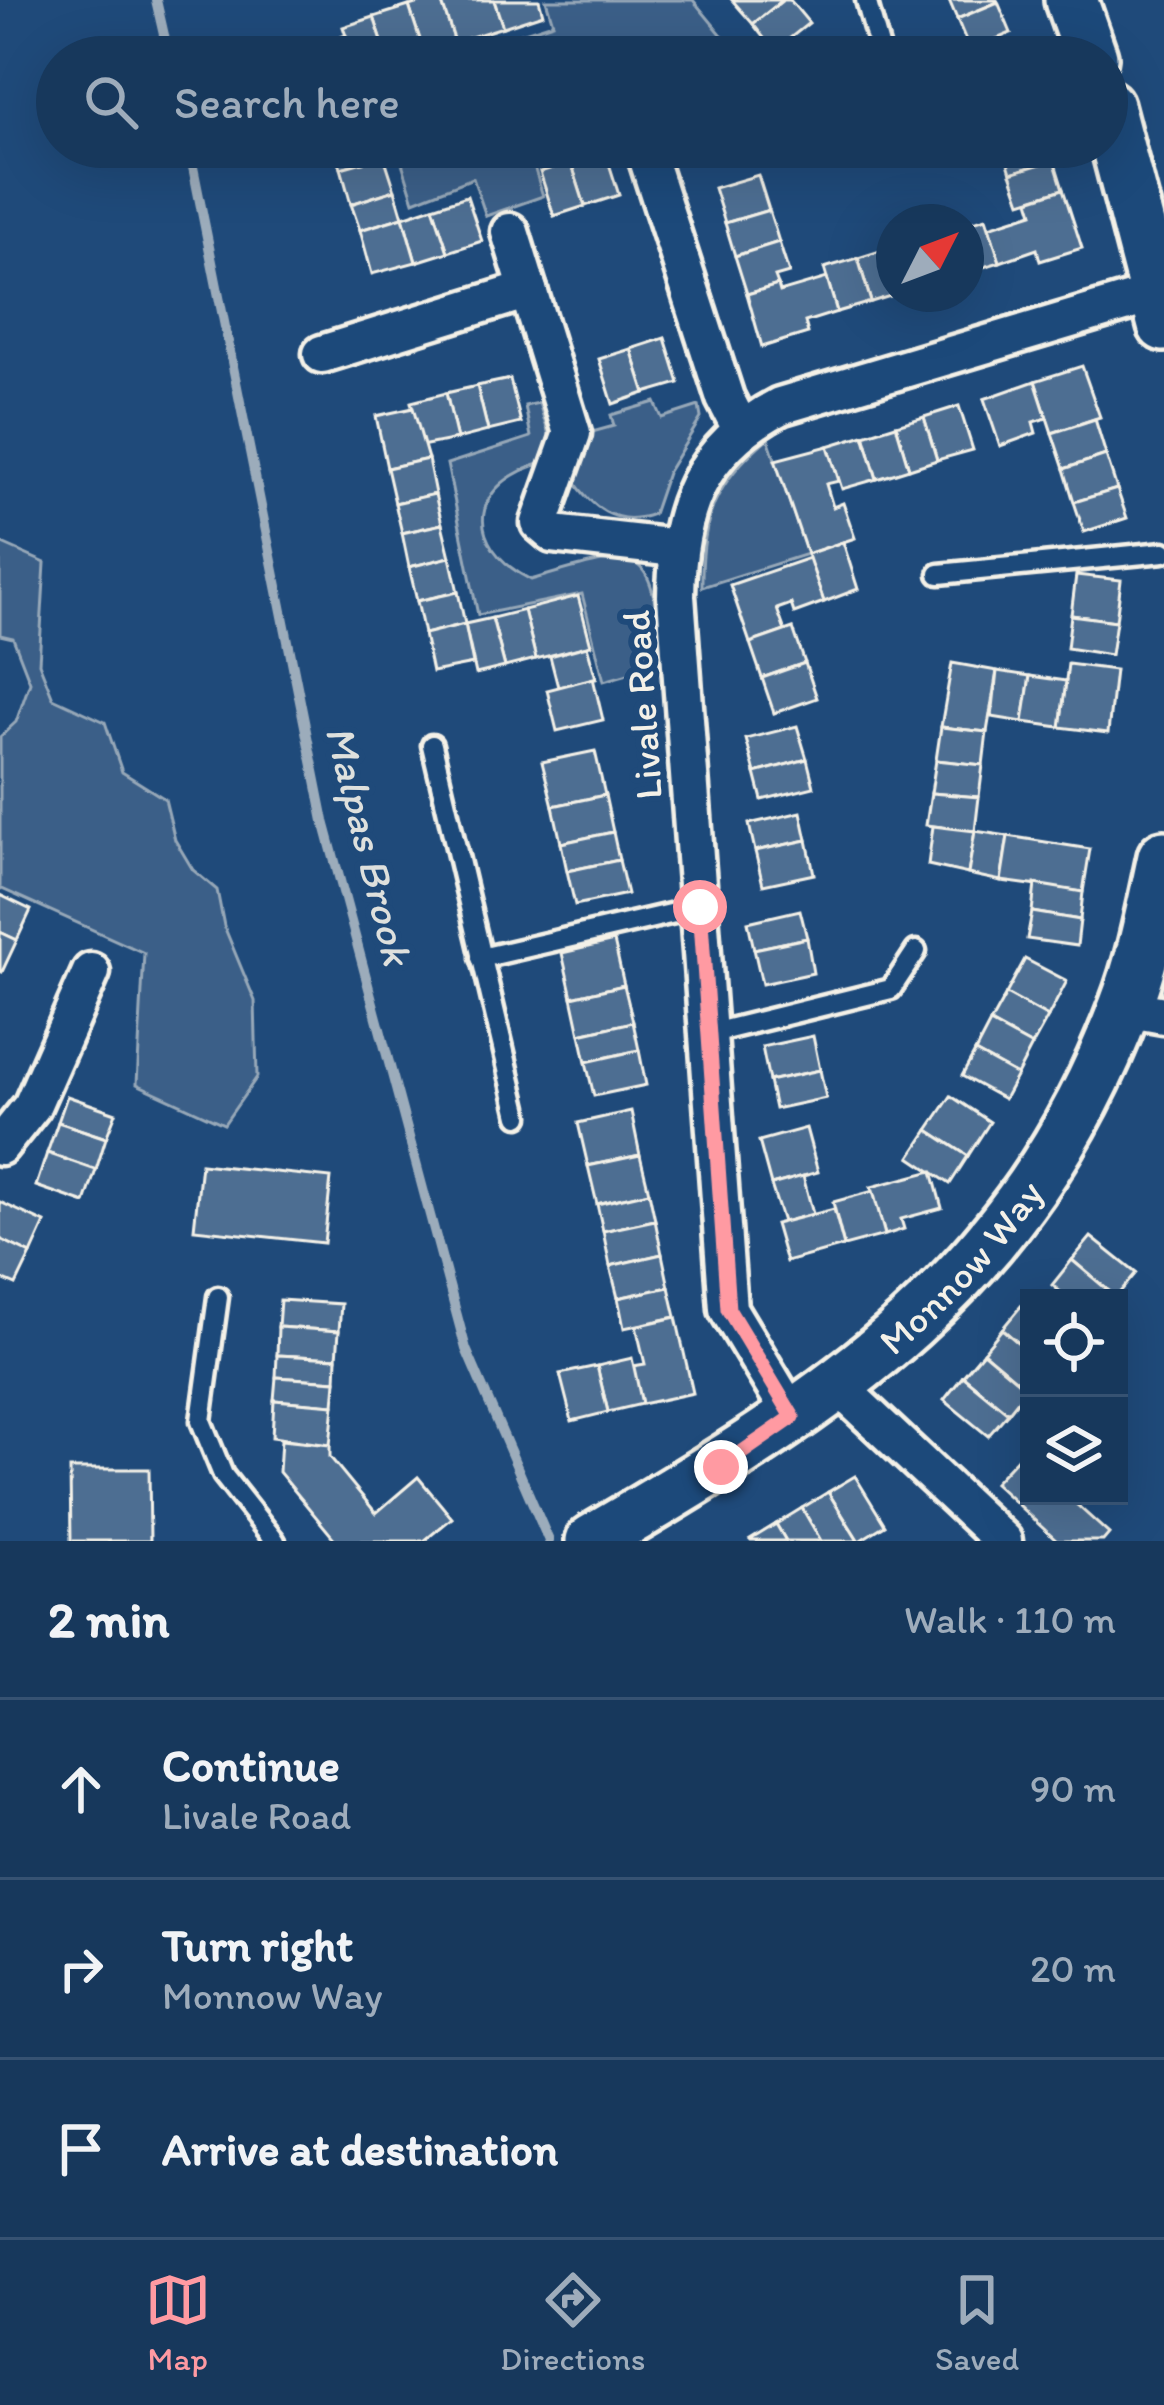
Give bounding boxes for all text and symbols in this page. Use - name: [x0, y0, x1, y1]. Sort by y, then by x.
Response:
- search box: [36, 36, 1128, 168]
- icon: search: [78, 69, 144, 135]
- text: Search here: [174, 75, 400, 129]
- north arrow: [876, 204, 984, 312]
- street label: Livale Road: [612, 609, 672, 801]
- water label: Malpas Brook: [315, 720, 424, 972]
- route start: [673, 880, 727, 934]
- street label: Monnow Way: [869, 1171, 1052, 1364]
- map controls: [1020, 1289, 1128, 1505]
- button: locate: [1020, 1289, 1128, 1397]
- button: layers: [1020, 1397, 1128, 1505]
- route end: [694, 1440, 748, 1494]
- text: 2 min: [48, 1589, 169, 1650]
- text: Walk · 110 m: [904, 1596, 1116, 1643]
- text: Continue: [162, 1738, 340, 1792]
- icon: ahead: [48, 1756, 114, 1822]
- text: 90 m: [1030, 1765, 1116, 1812]
- text: Livale Road: [162, 1792, 351, 1839]
- text: Turn right: [162, 1918, 353, 1972]
- icon: right: [48, 1936, 114, 2002]
- text: 20 m: [1030, 1945, 1116, 1992]
- text: Monnow Way: [162, 1972, 382, 2019]
- icon: arrive: [48, 2116, 114, 2182]
- text: Arrive at destination: [162, 2122, 558, 2176]
- tab: Map: [145, 2267, 211, 2378]
- tab: Directions: [500, 2267, 645, 2378]
- tab: Saved: [935, 2267, 1019, 2378]

